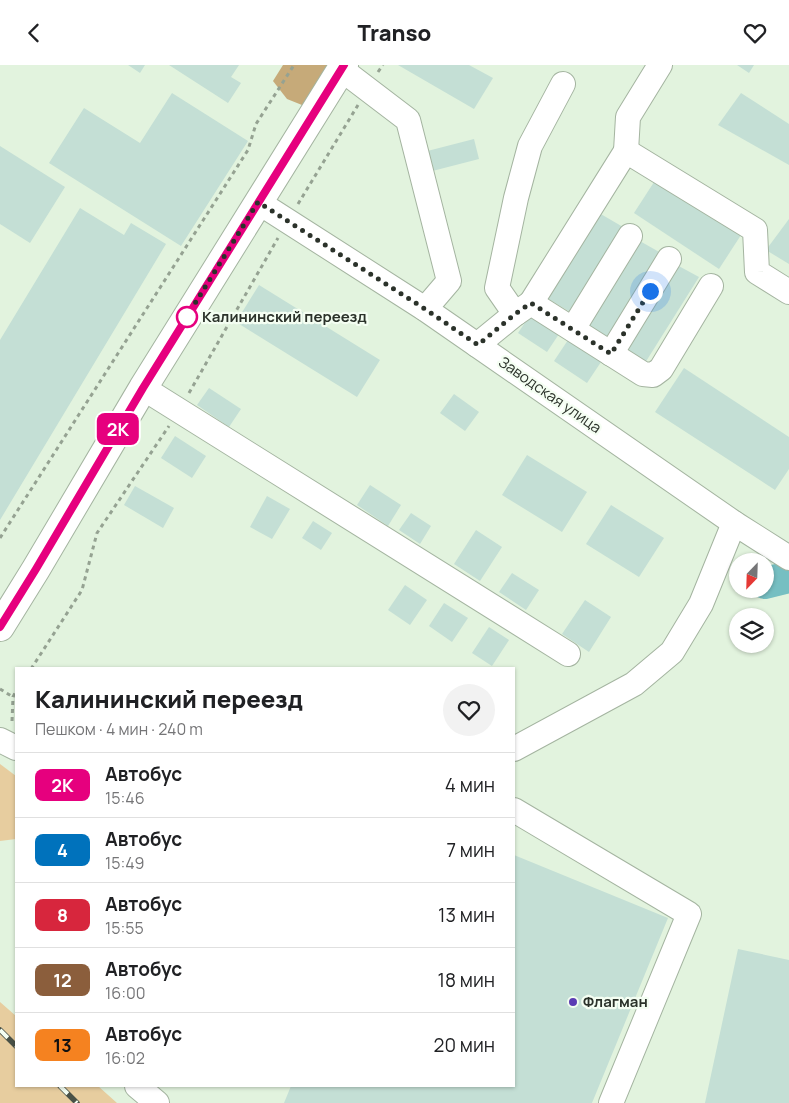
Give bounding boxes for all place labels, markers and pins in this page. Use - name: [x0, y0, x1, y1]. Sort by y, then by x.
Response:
- marker: Калининский переезд: [176, 306, 198, 328]
- place label: Калининский переезд: [202, 306, 367, 327]
- place label: Флагман: [583, 991, 648, 1012]
- marker: Флагман: [567, 996, 579, 1008]

